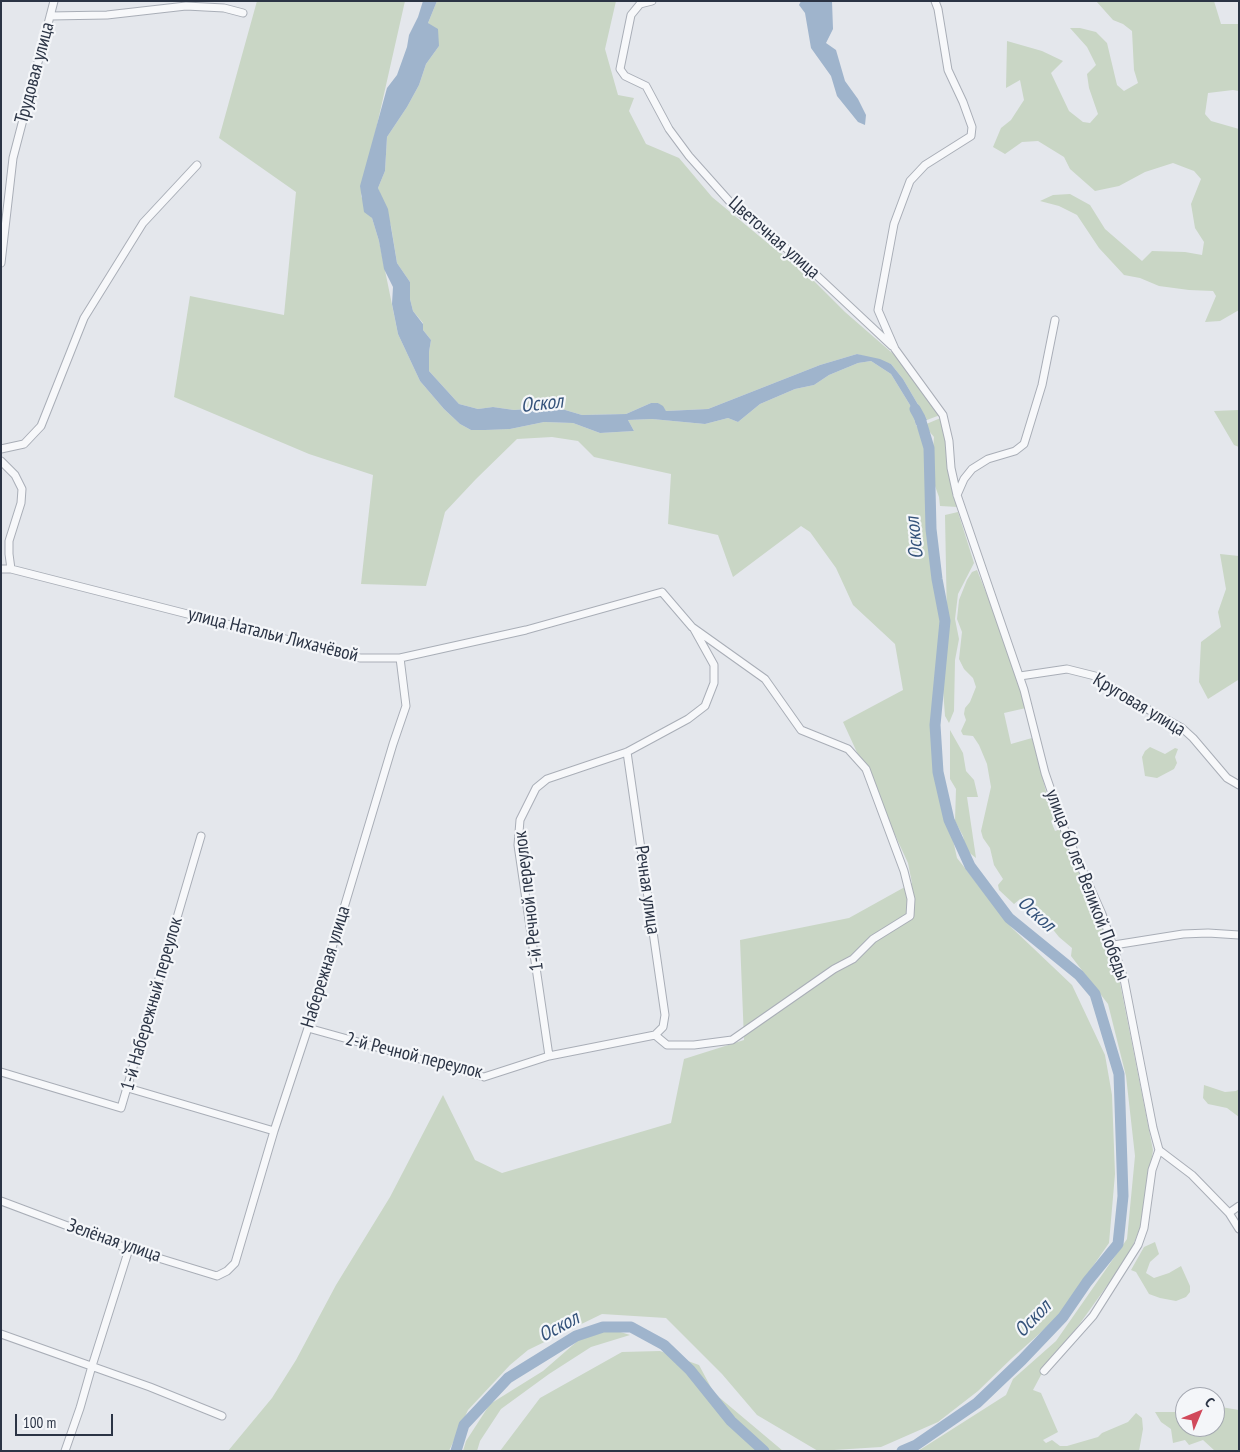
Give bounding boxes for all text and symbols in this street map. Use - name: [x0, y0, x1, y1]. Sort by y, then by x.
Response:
- street label: Трудовая улица: [11, 20, 59, 126]
- street label: Цветочная улица: [724, 192, 824, 284]
- water label: Оскол: [520, 390, 564, 418]
- water label: Оскол: [901, 516, 929, 560]
- street label: улица Натальи Лихачёвой: [186, 603, 360, 667]
- street label: Круговая улица: [1089, 668, 1189, 742]
- street label: улица 60 лет Великой Победы: [1040, 786, 1134, 984]
- street label: 1-й Речной переулок: [509, 830, 549, 972]
- street label: Речная улица: [629, 844, 665, 936]
- water label: Оскол: [1012, 891, 1060, 937]
- street label: Набережная улица: [297, 903, 355, 1031]
- street label: 1-й Набережный переулок: [116, 915, 188, 1093]
- street label: 2-й Речной переулок: [343, 1028, 485, 1084]
- street label: Зелёная улица: [64, 1214, 164, 1268]
- water label: Оскол: [1010, 1295, 1056, 1343]
- water label: Оскол: [535, 1306, 583, 1348]
- north arrow: [1175, 1387, 1225, 1437]
- text: С: [1201, 1393, 1219, 1411]
- scale bar: [18, 1404, 115, 1436]
- text: 100 m: [23, 1413, 56, 1432]

